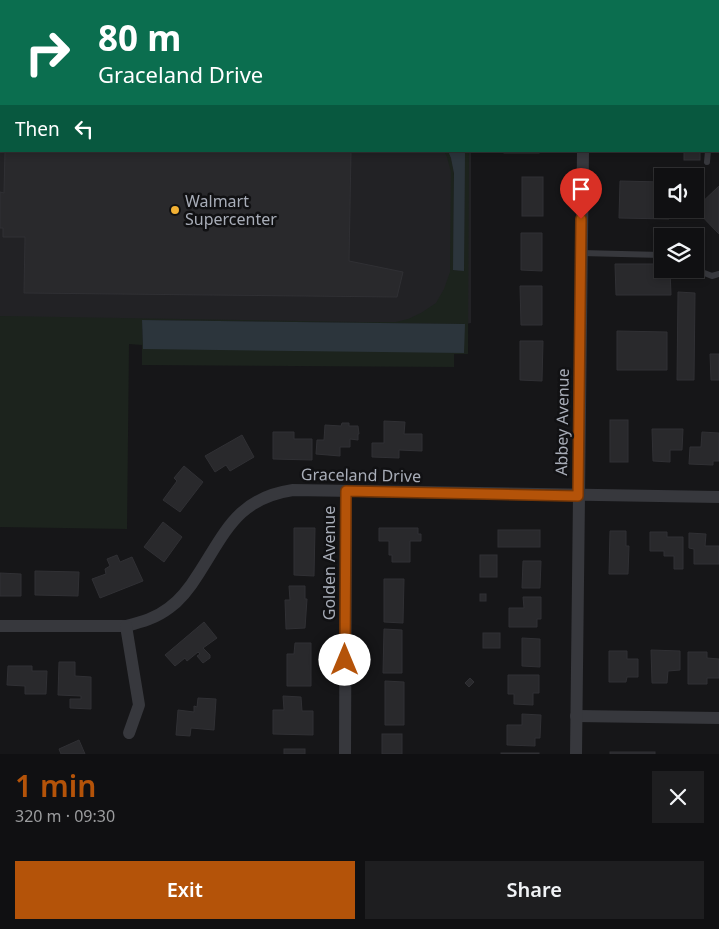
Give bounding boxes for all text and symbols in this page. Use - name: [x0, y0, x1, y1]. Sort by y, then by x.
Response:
- text: 80 m: [98, 14, 181, 61]
- icon: right: [15, 20, 80, 85]
- text: Graceland Drive: [98, 59, 263, 89]
- icon: left: [70, 115, 98, 143]
- text: Then: [15, 116, 60, 142]
- pin: [560, 168, 602, 219]
- map controls: [654, 168, 704, 278]
- button: sound: [654, 168, 704, 218]
- icon: arrive: [567, 175, 595, 203]
- place label: Walmart Supercenter: [185, 190, 277, 230]
- marker: Walmart Supercenter: [169, 204, 181, 216]
- button: layers: [654, 228, 704, 278]
- street label: Abbey Avenue: [550, 368, 574, 476]
- street label: Graceland Drive: [301, 463, 421, 487]
- street label: Golden Avenue: [318, 506, 340, 620]
- position arrow: [318, 633, 370, 685]
- text: 1 min: [15, 765, 96, 806]
- button: close: [652, 771, 704, 823]
- text: 320 m · 09:30: [15, 805, 115, 827]
- button: Exit: [15, 861, 355, 919]
- button: Share: [365, 861, 704, 919]

